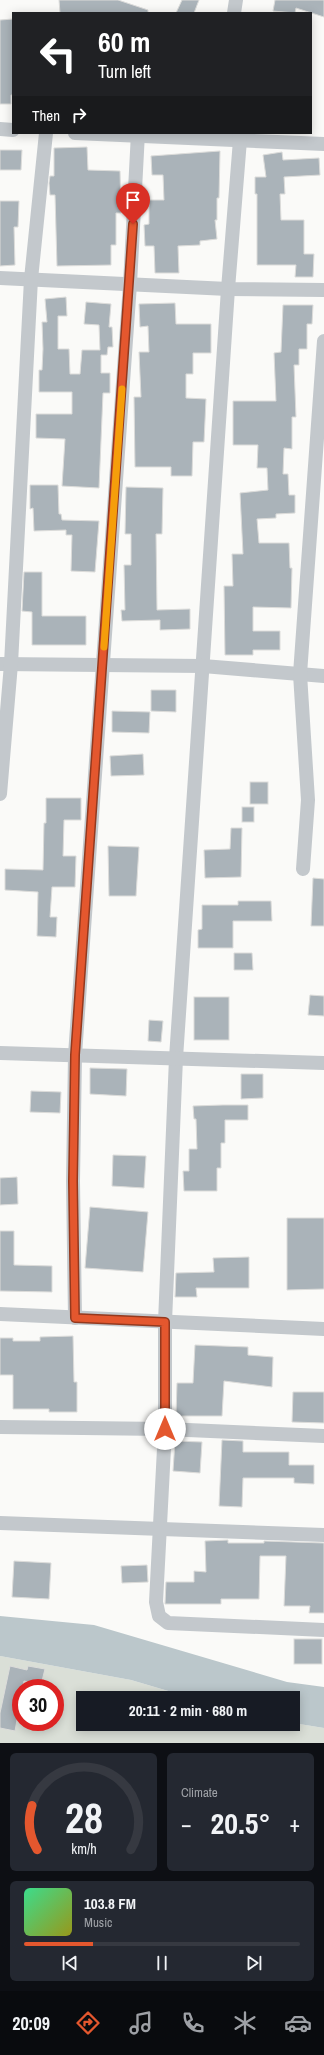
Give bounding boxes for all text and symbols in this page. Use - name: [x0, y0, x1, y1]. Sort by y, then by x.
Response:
- text: 60 m: [98, 23, 150, 61]
- icon: left: [32, 28, 84, 80]
- text: Turn left: [98, 59, 151, 84]
- icon: right: [68, 104, 90, 126]
- text: Then: [32, 105, 60, 126]
- pin: [116, 183, 150, 224]
- icon: arrive: [122, 189, 144, 211]
- position arrow: [144, 1408, 186, 1450]
- speed limit sign: 30: [12, 1679, 64, 1731]
- text: 20:11 · 2 min · 680 m: [129, 1700, 247, 1721]
- text: Climate: [181, 1784, 218, 1801]
- text: 28: [65, 1790, 102, 1846]
- text: 20.5°: [211, 1803, 270, 1843]
- text: −: [181, 1809, 192, 1839]
- text: +: [289, 1809, 300, 1839]
- text: km/h: [71, 1839, 96, 1858]
- text: 103.8 FM: [84, 1893, 136, 1914]
- text: Music: [84, 1914, 112, 1931]
- icon: previous: [59, 1952, 81, 1974]
- icon: pause: [151, 1952, 173, 1974]
- icon: next: [243, 1952, 265, 1974]
- icon: directions: [74, 2009, 102, 2037]
- icon: music: [127, 2009, 155, 2037]
- icon: phone: [179, 2009, 207, 2037]
- icon: climate: [231, 2009, 259, 2037]
- icon: car: [284, 2009, 312, 2037]
- text: 20:09: [12, 2011, 50, 2036]

